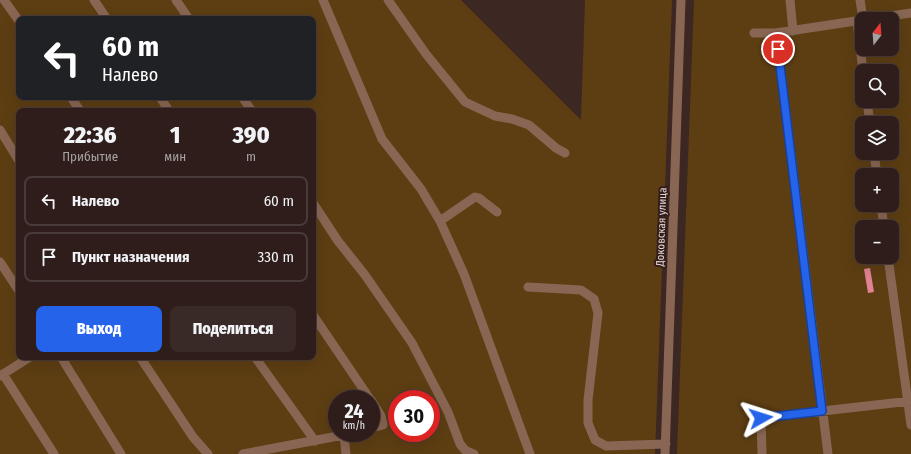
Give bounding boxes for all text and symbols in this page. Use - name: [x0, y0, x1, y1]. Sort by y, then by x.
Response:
- north arrow: [855, 12, 899, 56]
- map controls: [855, 12, 899, 264]
- text: 60 m: [102, 30, 159, 63]
- icon: left: [36, 32, 88, 84]
- pin: [761, 32, 795, 66]
- icon: arrive: [767, 38, 789, 60]
- text: Налево: [102, 64, 158, 86]
- button: search: [855, 64, 899, 108]
- button: layers: [855, 116, 899, 160]
- text: 22:36: [64, 121, 117, 149]
- text: 1: [170, 121, 180, 149]
- text: 390: [232, 121, 270, 149]
- text: Прибытие: [62, 149, 118, 164]
- text: мин: [164, 149, 186, 164]
- text: m: [246, 149, 256, 164]
- button: +: [855, 168, 899, 212]
- street label: Доковская улица: [654, 187, 669, 268]
- icon: left: [38, 190, 60, 212]
- text: Налево: [72, 192, 119, 210]
- text: 60 m: [264, 192, 294, 210]
- button: −: [855, 220, 899, 264]
- icon: arrive: [38, 246, 60, 268]
- text: Пункт назначения: [72, 248, 190, 266]
- text: 330 m: [258, 248, 294, 266]
- button: Выход: [36, 306, 162, 352]
- button: Поделиться: [170, 306, 296, 352]
- speed limit sign: 30: [388, 390, 440, 442]
- position arrow: [740, 397, 782, 439]
- text: 24: [344, 399, 364, 423]
- text: km/h: [343, 420, 365, 432]

